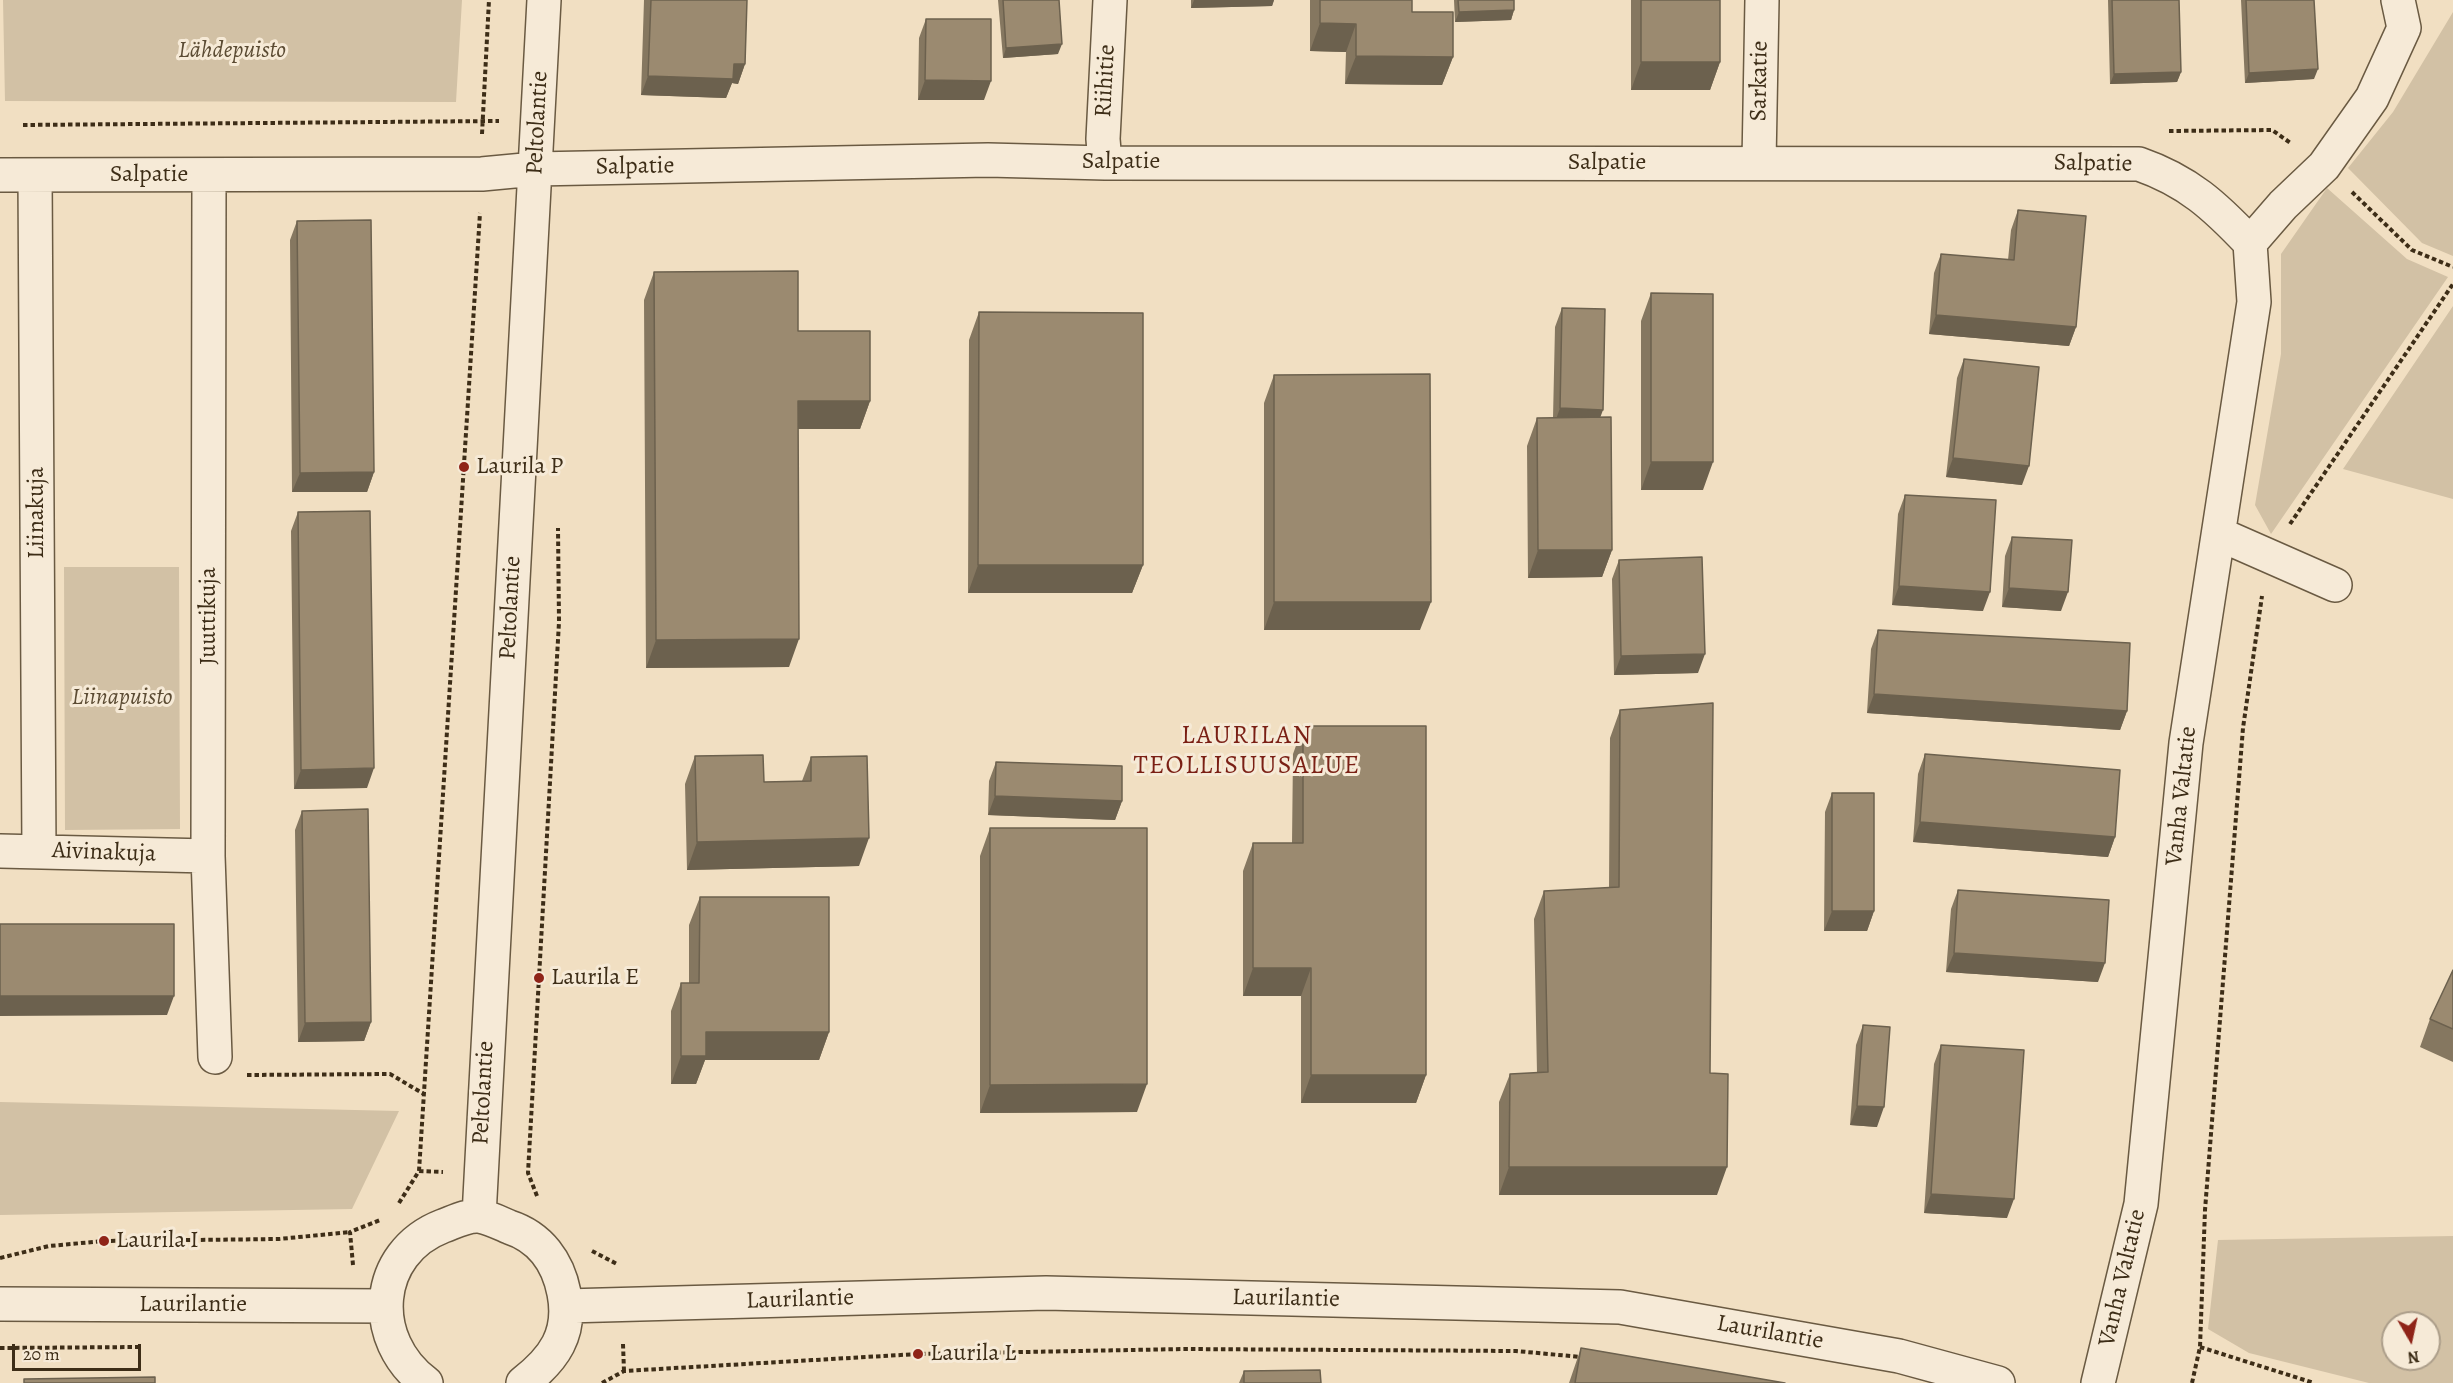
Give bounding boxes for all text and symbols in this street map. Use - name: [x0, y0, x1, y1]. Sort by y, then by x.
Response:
- park label: Lähdepuisto: [178, 37, 286, 65]
- street label: Sarkatie: [1745, 40, 1775, 122]
- street label: Riihitie: [1090, 44, 1122, 118]
- street label: Peltolantie: [521, 70, 555, 176]
- street label: Salpatie: [1082, 148, 1160, 176]
- street label: Salpatie: [1568, 149, 1646, 177]
- street label: Salpatie: [2053, 149, 2133, 179]
- street label: Salpatie: [595, 152, 675, 182]
- street label: Salpatie: [110, 161, 188, 189]
- place label: Laurila P: [476, 453, 563, 481]
- marker: Laurila P: [457, 460, 471, 474]
- street label: Liinakuja: [23, 467, 51, 559]
- street label: Peltolantie: [494, 555, 528, 661]
- street label: Juuttikuja: [195, 567, 223, 665]
- park label: Liinapuisto: [72, 684, 172, 712]
- district label: LAURILAN TEOLLISUUSALUE: [1133, 721, 1361, 782]
- street label: Vanha Valtatie: [2160, 725, 2204, 867]
- street label: Aivinakuja: [51, 837, 157, 869]
- place label: Laurila E: [551, 964, 639, 992]
- marker: Laurila E: [532, 971, 546, 985]
- street label: Peltolantie: [467, 1040, 501, 1146]
- street label: Vanha Valtatie: [2093, 1207, 2153, 1349]
- place label: Laurila I: [116, 1227, 199, 1255]
- marker: Laurila I: [97, 1234, 111, 1248]
- street label: Laurilantie: [746, 1284, 854, 1316]
- street label: Laurilantie: [1232, 1284, 1340, 1314]
- street label: Laurilantie: [139, 1291, 247, 1319]
- street label: Laurilantie: [1714, 1309, 1826, 1357]
- north arrow: [2381, 1311, 2441, 1371]
- scale bar: [15, 1332, 144, 1370]
- place label: Laurila L: [930, 1340, 1016, 1368]
- text: 20 m: [23, 1342, 60, 1366]
- text: N: [2406, 1345, 2421, 1369]
- marker: Laurila L: [911, 1347, 925, 1361]

